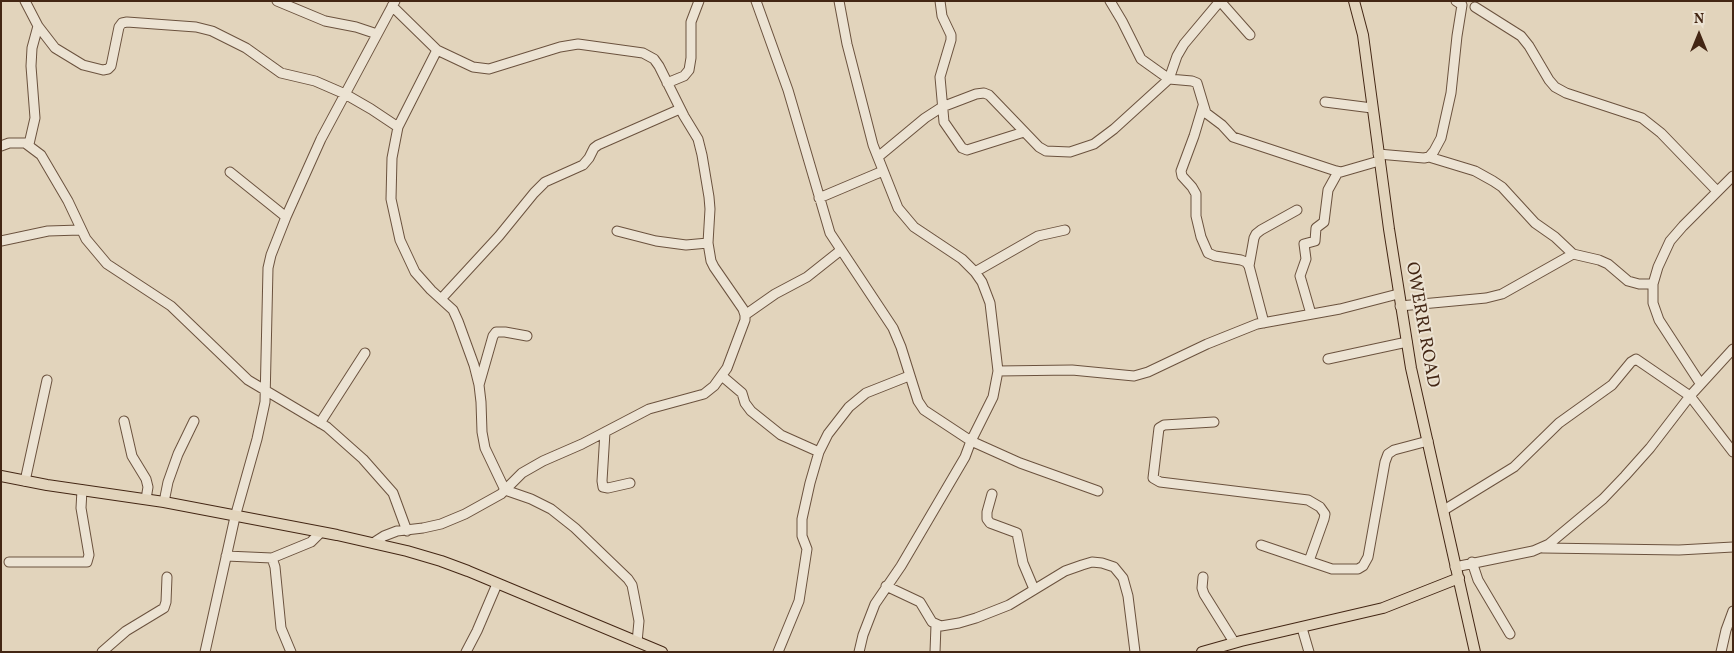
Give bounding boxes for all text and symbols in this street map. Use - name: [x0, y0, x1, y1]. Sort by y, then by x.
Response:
- north arrow: [1674, 10, 1724, 60]
- text: N: [1694, 10, 1704, 29]
- street label: OWERRI ROAD: [1399, 260, 1443, 390]

